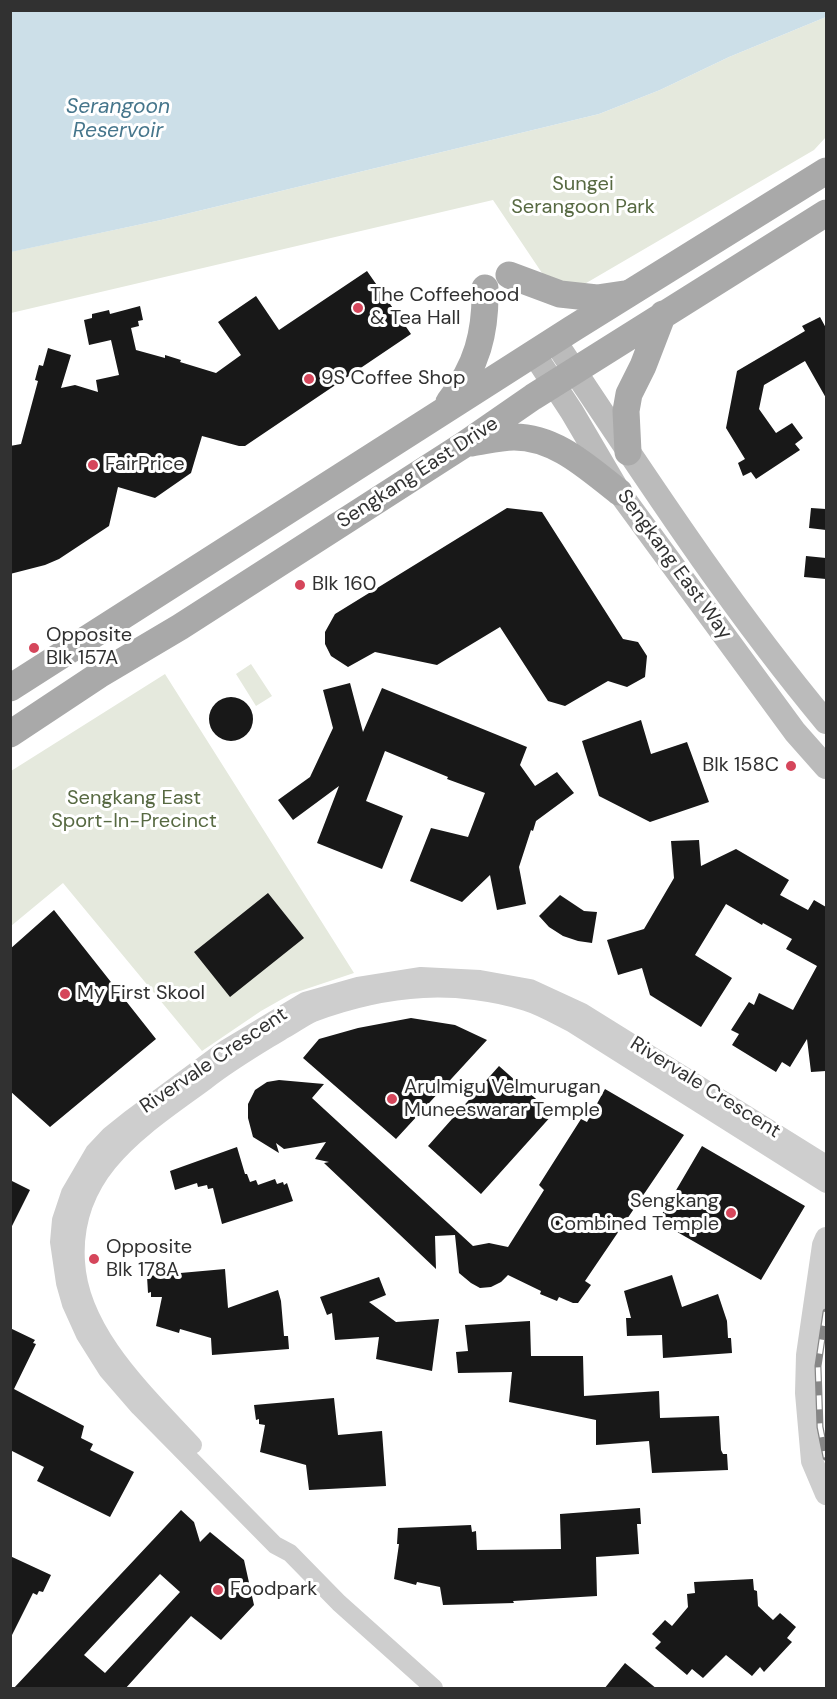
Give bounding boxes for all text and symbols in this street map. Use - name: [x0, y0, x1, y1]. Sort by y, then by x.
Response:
- water label: Serangoon Reservoir: [66, 94, 170, 144]
- park label: Sungei Serangoon Park: [511, 173, 655, 220]
- place label: The Coffeehood & Tea Hall: [370, 284, 519, 331]
- marker: The Coffeehood & Tea Hall: [351, 301, 365, 315]
- place label: 9S Coffee Shop: [321, 367, 465, 391]
- marker: 9S Coffee Shop: [302, 372, 316, 386]
- street label: Sengkang East Drive: [333, 412, 503, 534]
- place label: FairPrice: [105, 453, 185, 477]
- marker: FairPrice: [86, 458, 100, 472]
- street label: Sengkang East Way: [612, 485, 736, 645]
- place label: Blk 160: [312, 573, 376, 597]
- marker: Blk 160: [293, 578, 307, 592]
- place label: Opposite Blk 157A: [46, 624, 132, 671]
- marker: Opposite Blk 157A: [27, 641, 41, 655]
- place label: Blk 158C: [702, 754, 779, 778]
- marker: Blk 158C: [784, 759, 798, 773]
- park label: Sengkang East Sport-In-Precinct: [51, 787, 217, 834]
- place label: My First Skool: [77, 982, 205, 1006]
- marker: My First Skool: [58, 987, 72, 1001]
- street label: Rivervale Crescent: [136, 1003, 292, 1119]
- street label: Rivervale Crescent: [626, 1032, 784, 1144]
- place label: Arulmigu Velmurugan Muneeswarar Temple: [404, 1076, 601, 1123]
- marker: Arulmigu Velmurugan Muneeswarar Temple: [385, 1092, 399, 1106]
- place label: Sengkang Combined Temple: [550, 1190, 719, 1237]
- marker: Sengkang Combined Temple: [724, 1206, 738, 1220]
- place label: Opposite Blk 178A: [106, 1236, 192, 1283]
- marker: Opposite Blk 178A: [87, 1252, 101, 1266]
- place label: Foodpark: [230, 1578, 317, 1602]
- marker: Foodpark: [211, 1583, 225, 1597]

